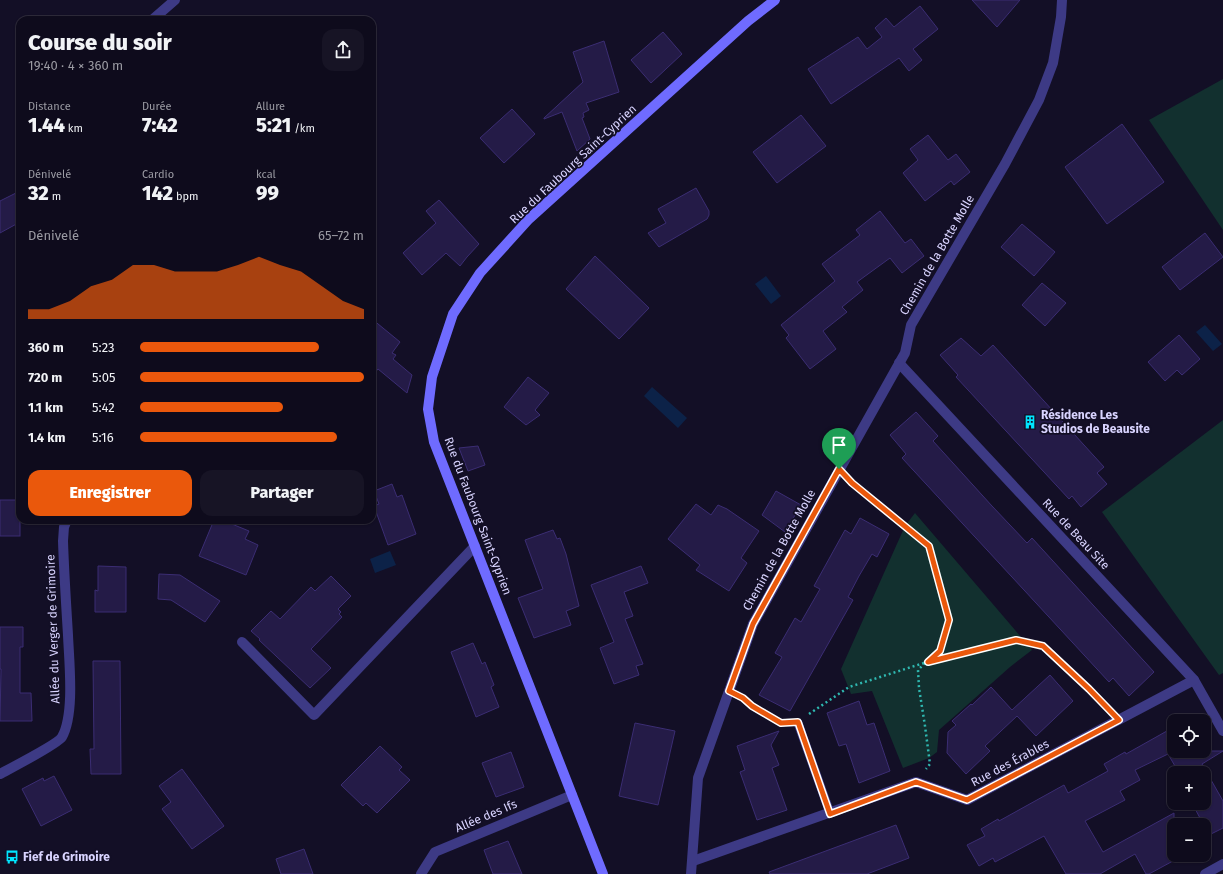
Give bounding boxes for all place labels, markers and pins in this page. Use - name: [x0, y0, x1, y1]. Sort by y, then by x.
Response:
- place label: Résidence Les Studios de Beausite: [1041, 408, 1150, 436]
- building icon: Résidence Les Studios de Beausite: [1022, 414, 1038, 430]
- pin: [822, 428, 856, 469]
- bus stop icon: Fief de Grimoire: [4, 849, 20, 865]
- place label: Fief de Grimoire: [23, 850, 110, 864]

